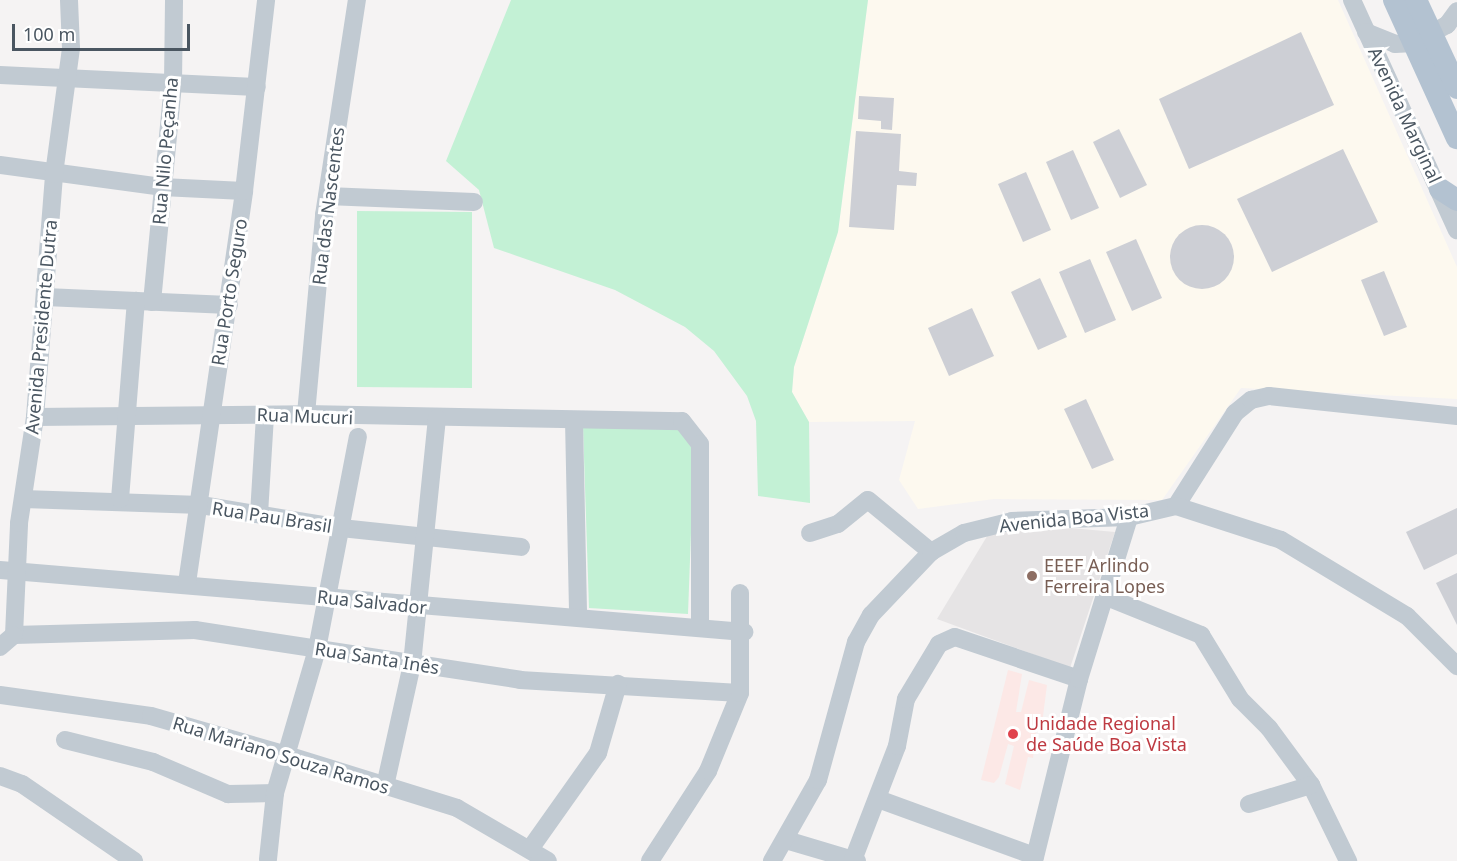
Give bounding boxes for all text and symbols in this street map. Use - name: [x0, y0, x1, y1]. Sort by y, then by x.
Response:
- scale bar: [15, 12, 194, 50]
- text: 100 m: [23, 22, 75, 46]
- street label: Avenida Marginal: [1364, 44, 1446, 186]
- street label: Rua Nilo Peçanha: [148, 76, 182, 226]
- street label: Rua das Nascentes: [308, 126, 348, 286]
- street label: Rua Porto Seguro: [207, 217, 251, 367]
- street label: Avenida Presidente Dutra: [21, 219, 61, 435]
- street label: Rua Mucuri: [256, 404, 354, 428]
- street label: Rua Pau Brasil: [211, 497, 333, 537]
- street label: Avenida Boa Vista: [998, 499, 1150, 537]
- place label: EEEF Arlindo Ferreira Lopes: [1044, 555, 1165, 598]
- marker: EEEF Arlindo Ferreira Lopes: [1025, 569, 1039, 583]
- street label: Rua Salvador: [316, 585, 428, 619]
- street label: Rua Santa Inês: [313, 638, 441, 678]
- street label: Rua Mariano Souza Ramos: [170, 712, 392, 798]
- place label: Unidade Regional de Saúde Boa Vista: [1026, 713, 1187, 756]
- marker: Unidade Regional de Saúde Boa Vista: [1004, 725, 1022, 743]

